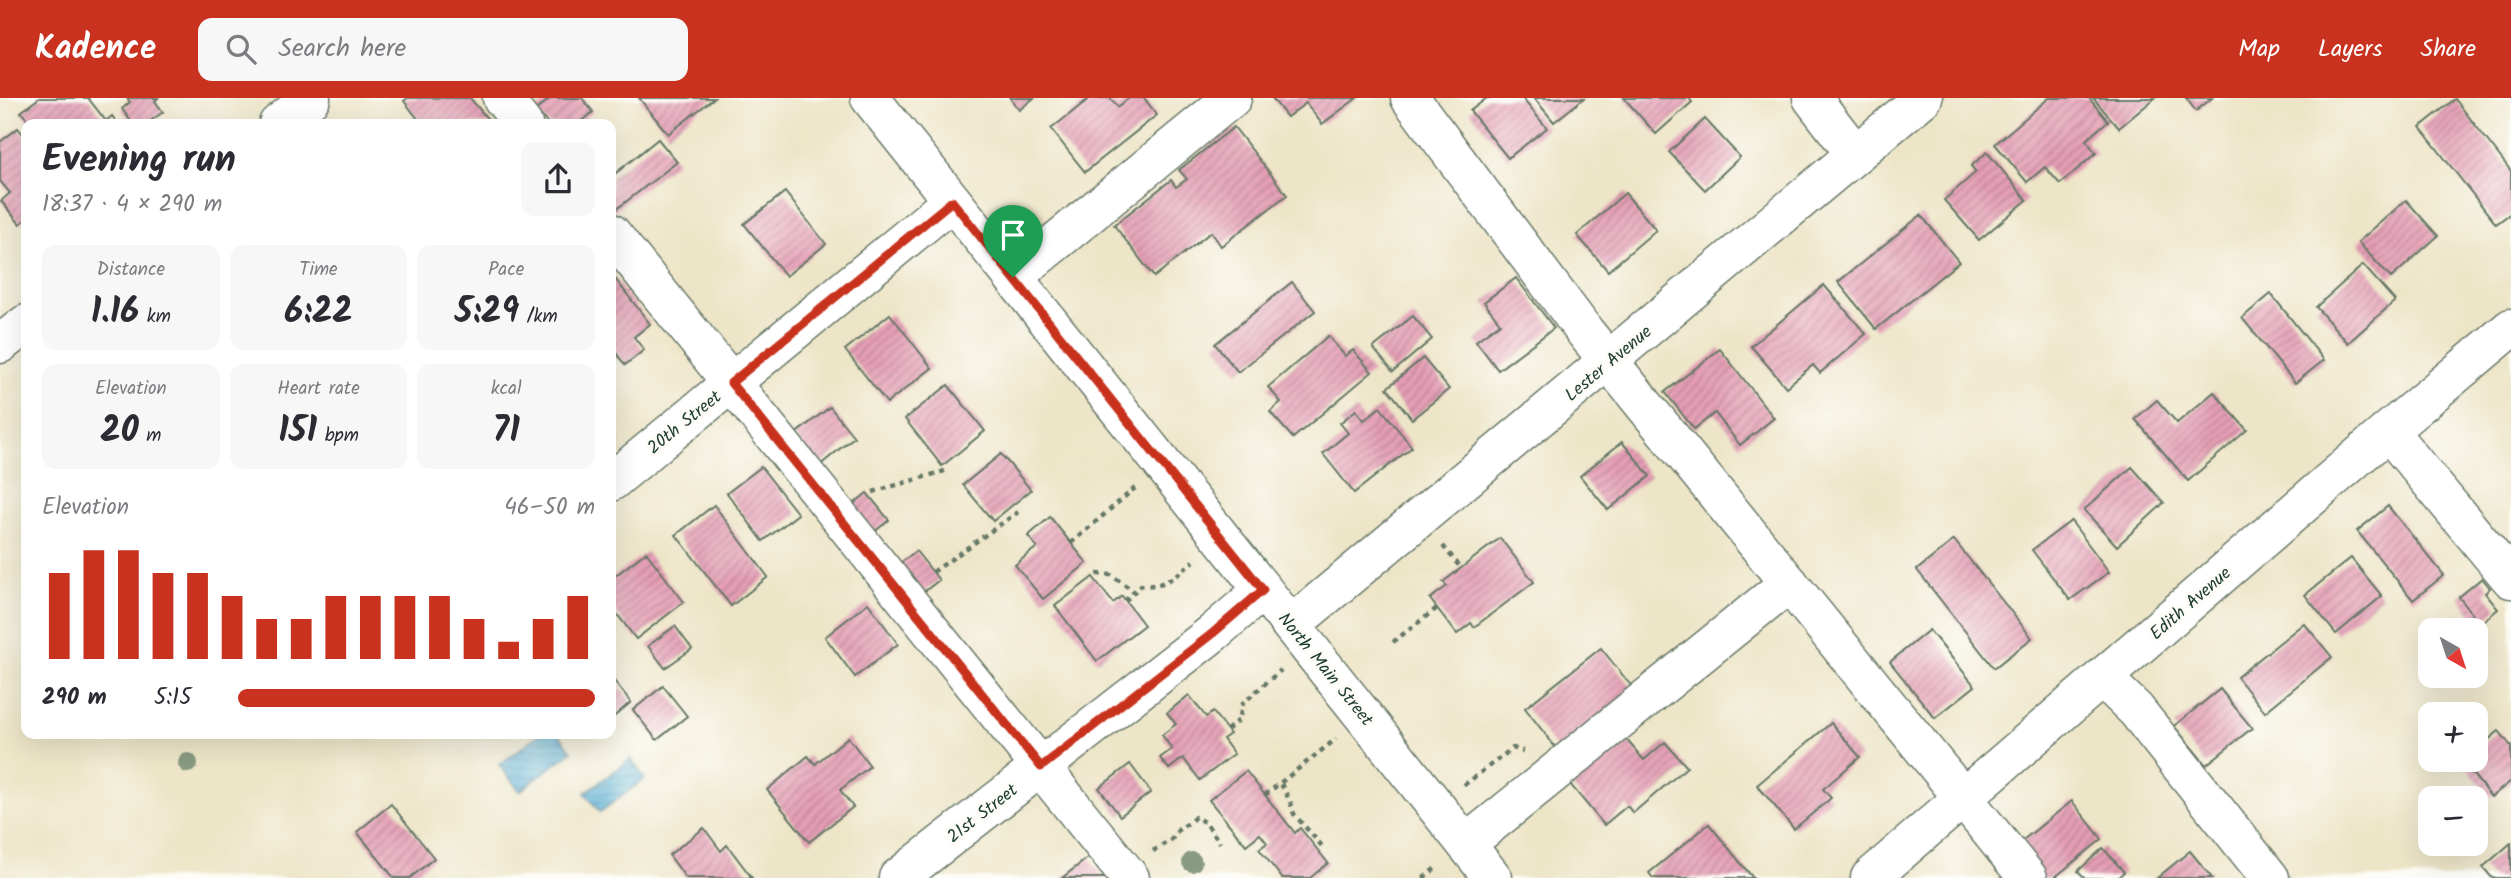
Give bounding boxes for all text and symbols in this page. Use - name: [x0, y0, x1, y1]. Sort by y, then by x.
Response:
- search box: [198, 18, 688, 81]
- text: Kadence: [35, 23, 156, 76]
- text: Search here: [278, 28, 406, 70]
- icon: search: [222, 30, 260, 68]
- text: Map: [2238, 30, 2280, 69]
- text: Layers: [2318, 30, 2382, 69]
- text: Share: [2420, 30, 2476, 69]
- text: Evening run: [42, 131, 236, 191]
- button: share: [521, 142, 595, 216]
- text: 18:37 · 4 × 290 m: [42, 187, 222, 223]
- pin: [983, 205, 1043, 277]
- icon: arrive: [994, 216, 1032, 254]
- text: Distance: [97, 255, 165, 285]
- text: Time: [299, 255, 338, 285]
- text: Pace: [488, 255, 524, 285]
- text: 1.16: [91, 285, 139, 341]
- text: 6:22: [284, 285, 353, 341]
- text: 5:29: [455, 285, 519, 341]
- text: km: [139, 302, 171, 332]
- text: /km: [519, 302, 558, 332]
- street label: Lester Avenue: [1559, 319, 1659, 410]
- text: Elevation: [95, 374, 167, 404]
- text: Heart rate: [277, 374, 360, 404]
- text: kcal: [491, 374, 522, 404]
- street label: 20th Street: [641, 383, 729, 462]
- text: 20: [100, 404, 139, 460]
- text: 151: [278, 404, 317, 460]
- text: 71: [493, 404, 520, 460]
- text: m: [139, 421, 161, 451]
- text: bpm: [317, 421, 359, 451]
- text: Elevation: [42, 490, 129, 526]
- text: 46–50 m: [504, 490, 595, 526]
- street label: Edith Avenue: [2143, 560, 2238, 648]
- street label: North Main Street: [1270, 607, 1381, 734]
- north arrow: [2418, 618, 2488, 688]
- map controls: [2418, 618, 2488, 856]
- text: 290 m: [42, 680, 107, 716]
- text: 5:15: [154, 680, 192, 716]
- button: +: [2418, 702, 2488, 772]
- street label: 21st Street: [941, 776, 1026, 851]
- button: −: [2418, 786, 2488, 856]

